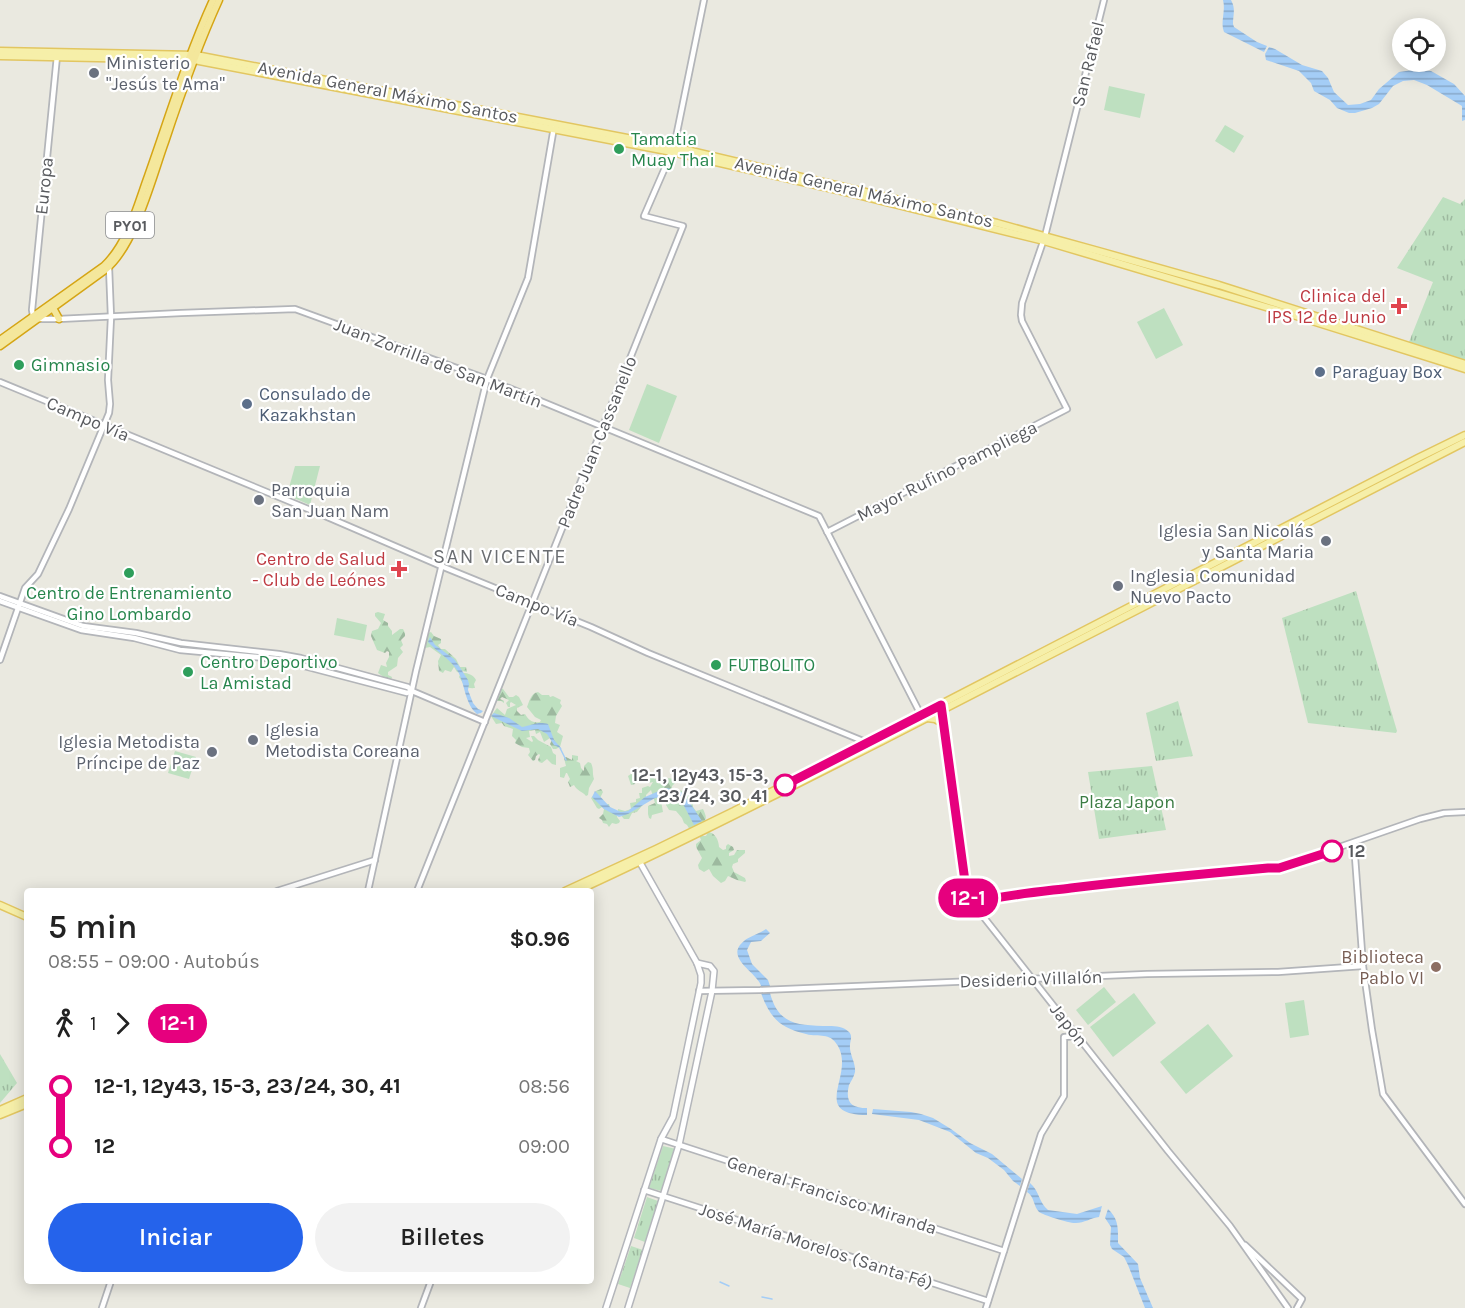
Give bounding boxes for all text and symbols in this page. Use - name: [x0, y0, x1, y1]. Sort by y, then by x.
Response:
- map controls: [1392, 18, 1446, 72]
- button: locate: [1392, 18, 1446, 72]
- street label: San Rafael: [1067, 19, 1109, 109]
- place label: Ministerio "Jesús te Ama": [106, 52, 225, 95]
- street label: Avenida General Máximo Santos: [256, 56, 520, 128]
- marker: Ministerio "Jesús te Ama": [87, 66, 101, 80]
- place label: Tamatia Muay Thai: [631, 128, 715, 171]
- marker: Tamatia Muay Thai: [612, 142, 626, 156]
- street label: Avenida General Máximo Santos: [733, 152, 995, 232]
- street label: Europa: [30, 156, 58, 216]
- road number: PY01: [106, 212, 154, 238]
- place label: Clinica del IPS 12 de Junio: [1267, 285, 1386, 328]
- marker: Clinica del IPS 12 de Junio: [1390, 297, 1408, 315]
- street label: Juan Zorrilla de San Martín: [331, 313, 545, 413]
- street label: Padre Juan Cassanello: [552, 353, 642, 531]
- place label: Gimnasio: [31, 354, 110, 376]
- marker: Gimnasio: [12, 358, 26, 372]
- place label: Paraguay Box: [1332, 361, 1442, 383]
- marker: Paraguay Box: [1313, 365, 1327, 379]
- place label: Consulado de Kazakhstan: [259, 383, 371, 426]
- street label: Campo Vía: [43, 392, 133, 446]
- marker: Consulado de Kazakhstan: [240, 397, 254, 411]
- street label: Mayor Rufino Pampliega: [853, 416, 1041, 526]
- place label: Parroquia San Juan Nam: [271, 479, 389, 522]
- marker: Parroquia San Juan Nam: [252, 493, 266, 507]
- place label: Iglesia San Nicolás y Santa Maria: [1158, 520, 1314, 563]
- marker: Iglesia San Nicolás y Santa Maria: [1319, 534, 1333, 548]
- district label: SAN VICENTE: [433, 545, 567, 568]
- place label: Centro de Salud - Club de Leónes: [252, 548, 386, 591]
- marker: Centro de Salud - Club de Leónes: [390, 560, 408, 578]
- place label: Inglesia Comunidad Nuevo Pacto: [1130, 565, 1295, 608]
- marker: Centro de Entrenamiento Gino Lombardo: [122, 566, 136, 580]
- street label: Campo Vía: [492, 578, 582, 632]
- marker: Inglesia Comunidad Nuevo Pacto: [1111, 579, 1125, 593]
- place label: Centro de Entrenamiento Gino Lombardo: [26, 582, 232, 625]
- place label: Centro Deportivo La Amistad: [200, 651, 338, 694]
- place label: FUTBOLITO: [728, 654, 815, 676]
- marker: FUTBOLITO: [709, 658, 723, 672]
- marker: Centro Deportivo La Amistad: [181, 665, 195, 679]
- place label: Iglesia Metodista Coreana: [265, 719, 420, 762]
- place label: Iglesia Metodista Príncipe de Paz: [58, 731, 200, 774]
- marker: Iglesia Metodista Coreana: [246, 733, 260, 747]
- marker: Iglesia Metodista Príncipe de Paz: [205, 745, 219, 759]
- place label: 12-1, 12y43, 15-3, 23/24, 30, 41: [632, 764, 768, 807]
- marker: 12-1, 12y43, 15-3, 23/24, 30, 41: [774, 774, 796, 796]
- park label: Plaza Japon: [1079, 791, 1175, 813]
- marker: 12: [1321, 840, 1343, 862]
- place label: 12: [1348, 840, 1365, 862]
- line badge: 12-1: [926, 878, 1010, 918]
- text: 12-1: [950, 886, 986, 910]
- text: 5 min: [48, 908, 137, 946]
- text: $0.96: [509, 926, 570, 952]
- place label: Biblioteca Pablo VI: [1341, 946, 1424, 989]
- text: 08:55 – 09:00 · Autobús: [48, 950, 260, 973]
- marker: Biblioteca Pablo VI: [1429, 960, 1443, 974]
- street label: Desiderio Villalón: [959, 966, 1103, 992]
- street label: Japón: [1045, 999, 1093, 1051]
- icon: walk: [48, 1007, 81, 1040]
- icon: forward: [106, 1007, 139, 1040]
- text: 12-1: [160, 1011, 195, 1035]
- text: 1: [90, 1012, 97, 1035]
- text: 12-1, 12y43, 15-3, 23/24, 30, 41: [94, 1073, 401, 1099]
- text: 08:56: [518, 1075, 570, 1098]
- text: 12: [94, 1133, 115, 1159]
- text: 09:00: [518, 1135, 570, 1158]
- street label: General Francisco Miranda: [724, 1151, 940, 1239]
- street label: José María Morelos (Santa Fé): [696, 1198, 936, 1294]
- button: Iniciar: [48, 1203, 303, 1272]
- button: Billetes: [315, 1203, 570, 1272]

